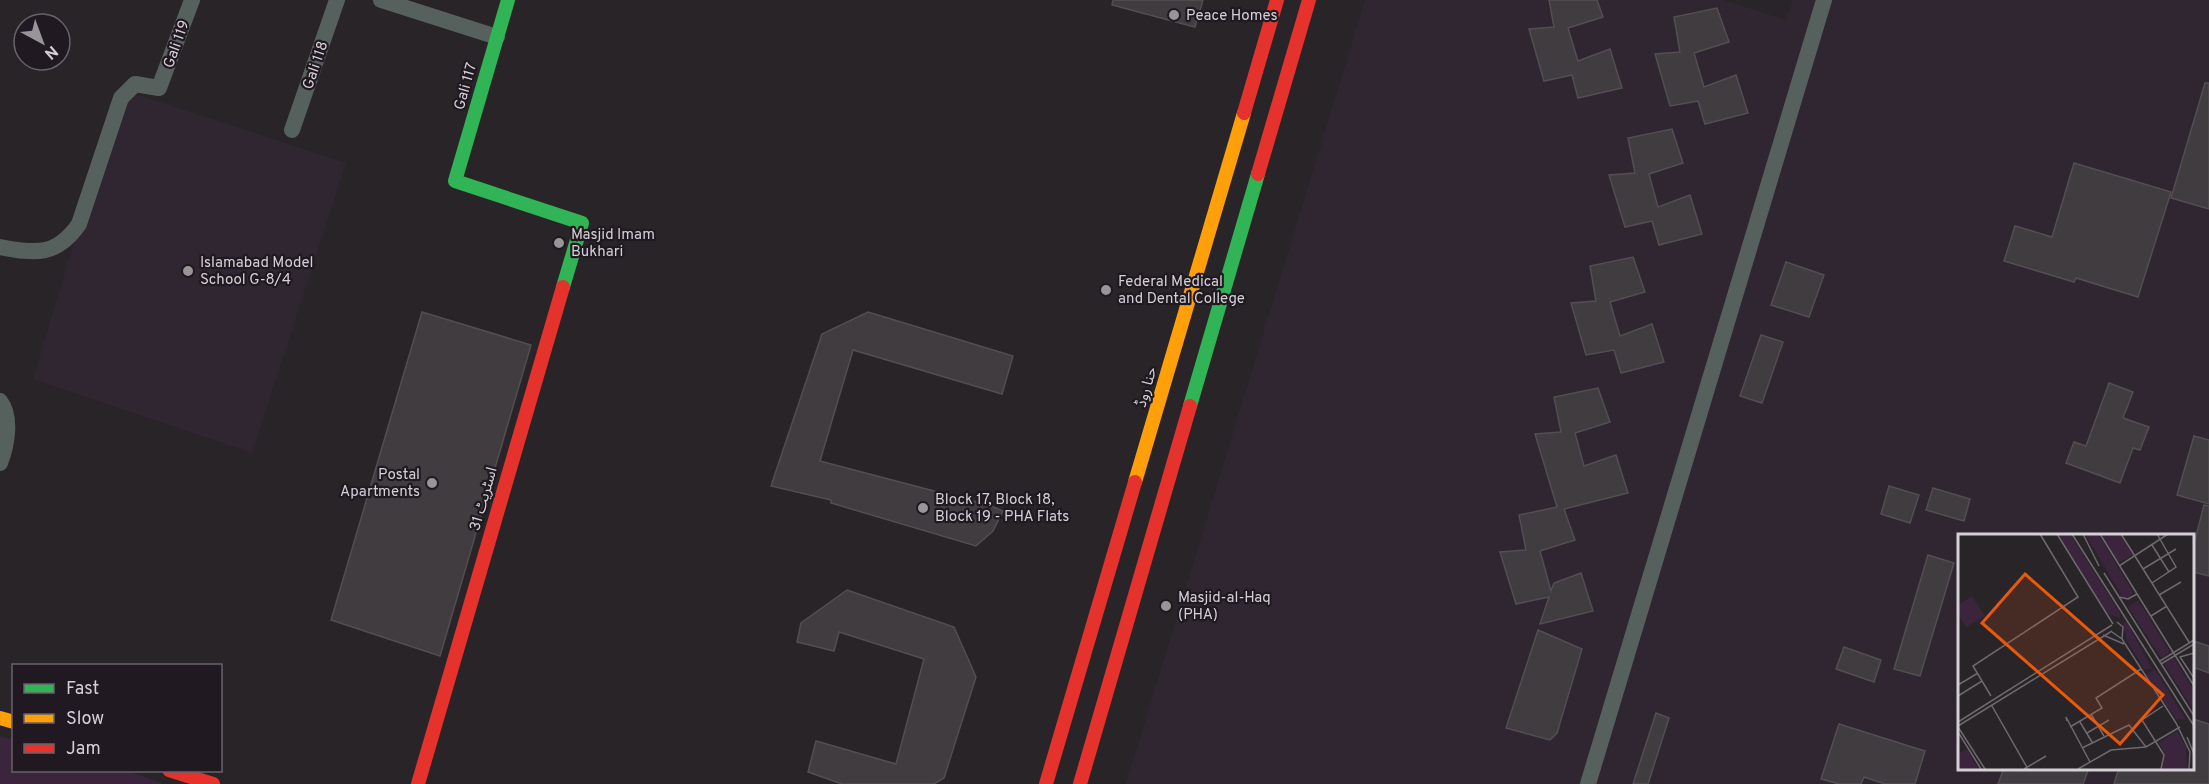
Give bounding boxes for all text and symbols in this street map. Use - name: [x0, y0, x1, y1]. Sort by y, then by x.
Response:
- place label: Peace Homes: [1186, 7, 1278, 26]
- marker: Peace Homes: [1167, 8, 1181, 22]
- north arrow: [12, 12, 72, 72]
- street label: Gali 119: [160, 18, 195, 71]
- street label: Gali 118: [299, 39, 334, 92]
- text: N: [40, 40, 61, 63]
- street label: Gali 117: [451, 60, 482, 112]
- place label: Masjid Imam Bukhari: [571, 226, 655, 262]
- marker: Masjid Imam Bukhari: [552, 236, 566, 250]
- place label: Islamabad Model School G-8/4: [200, 254, 314, 290]
- marker: Islamabad Model School G-8/4: [181, 264, 195, 278]
- place label: Federal Medical and Dental College: [1118, 273, 1245, 309]
- marker: Federal Medical and Dental College: [1099, 283, 1113, 297]
- street label: حنا روڈ: [1132, 365, 1162, 410]
- street label: اسٹریٹ 31: [466, 465, 503, 533]
- place label: Postal Apartments: [340, 466, 420, 502]
- marker: Postal Apartments: [425, 476, 439, 490]
- place label: Block 17, Block 18, Block 19 - PHA Flats: [935, 491, 1069, 527]
- marker: Block 17, Block 18, Block 19 - PHA Flats: [916, 501, 930, 515]
- inset map: [1958, 534, 2194, 769]
- place label: Masjid-al-Haq (PHA): [1178, 589, 1271, 625]
- marker: Masjid-al-Haq (PHA): [1159, 599, 1173, 613]
- legend: [12, 664, 222, 772]
- text: Fast: [66, 678, 99, 701]
- text: Slow: [66, 708, 104, 731]
- text: Jam: [66, 738, 101, 761]

